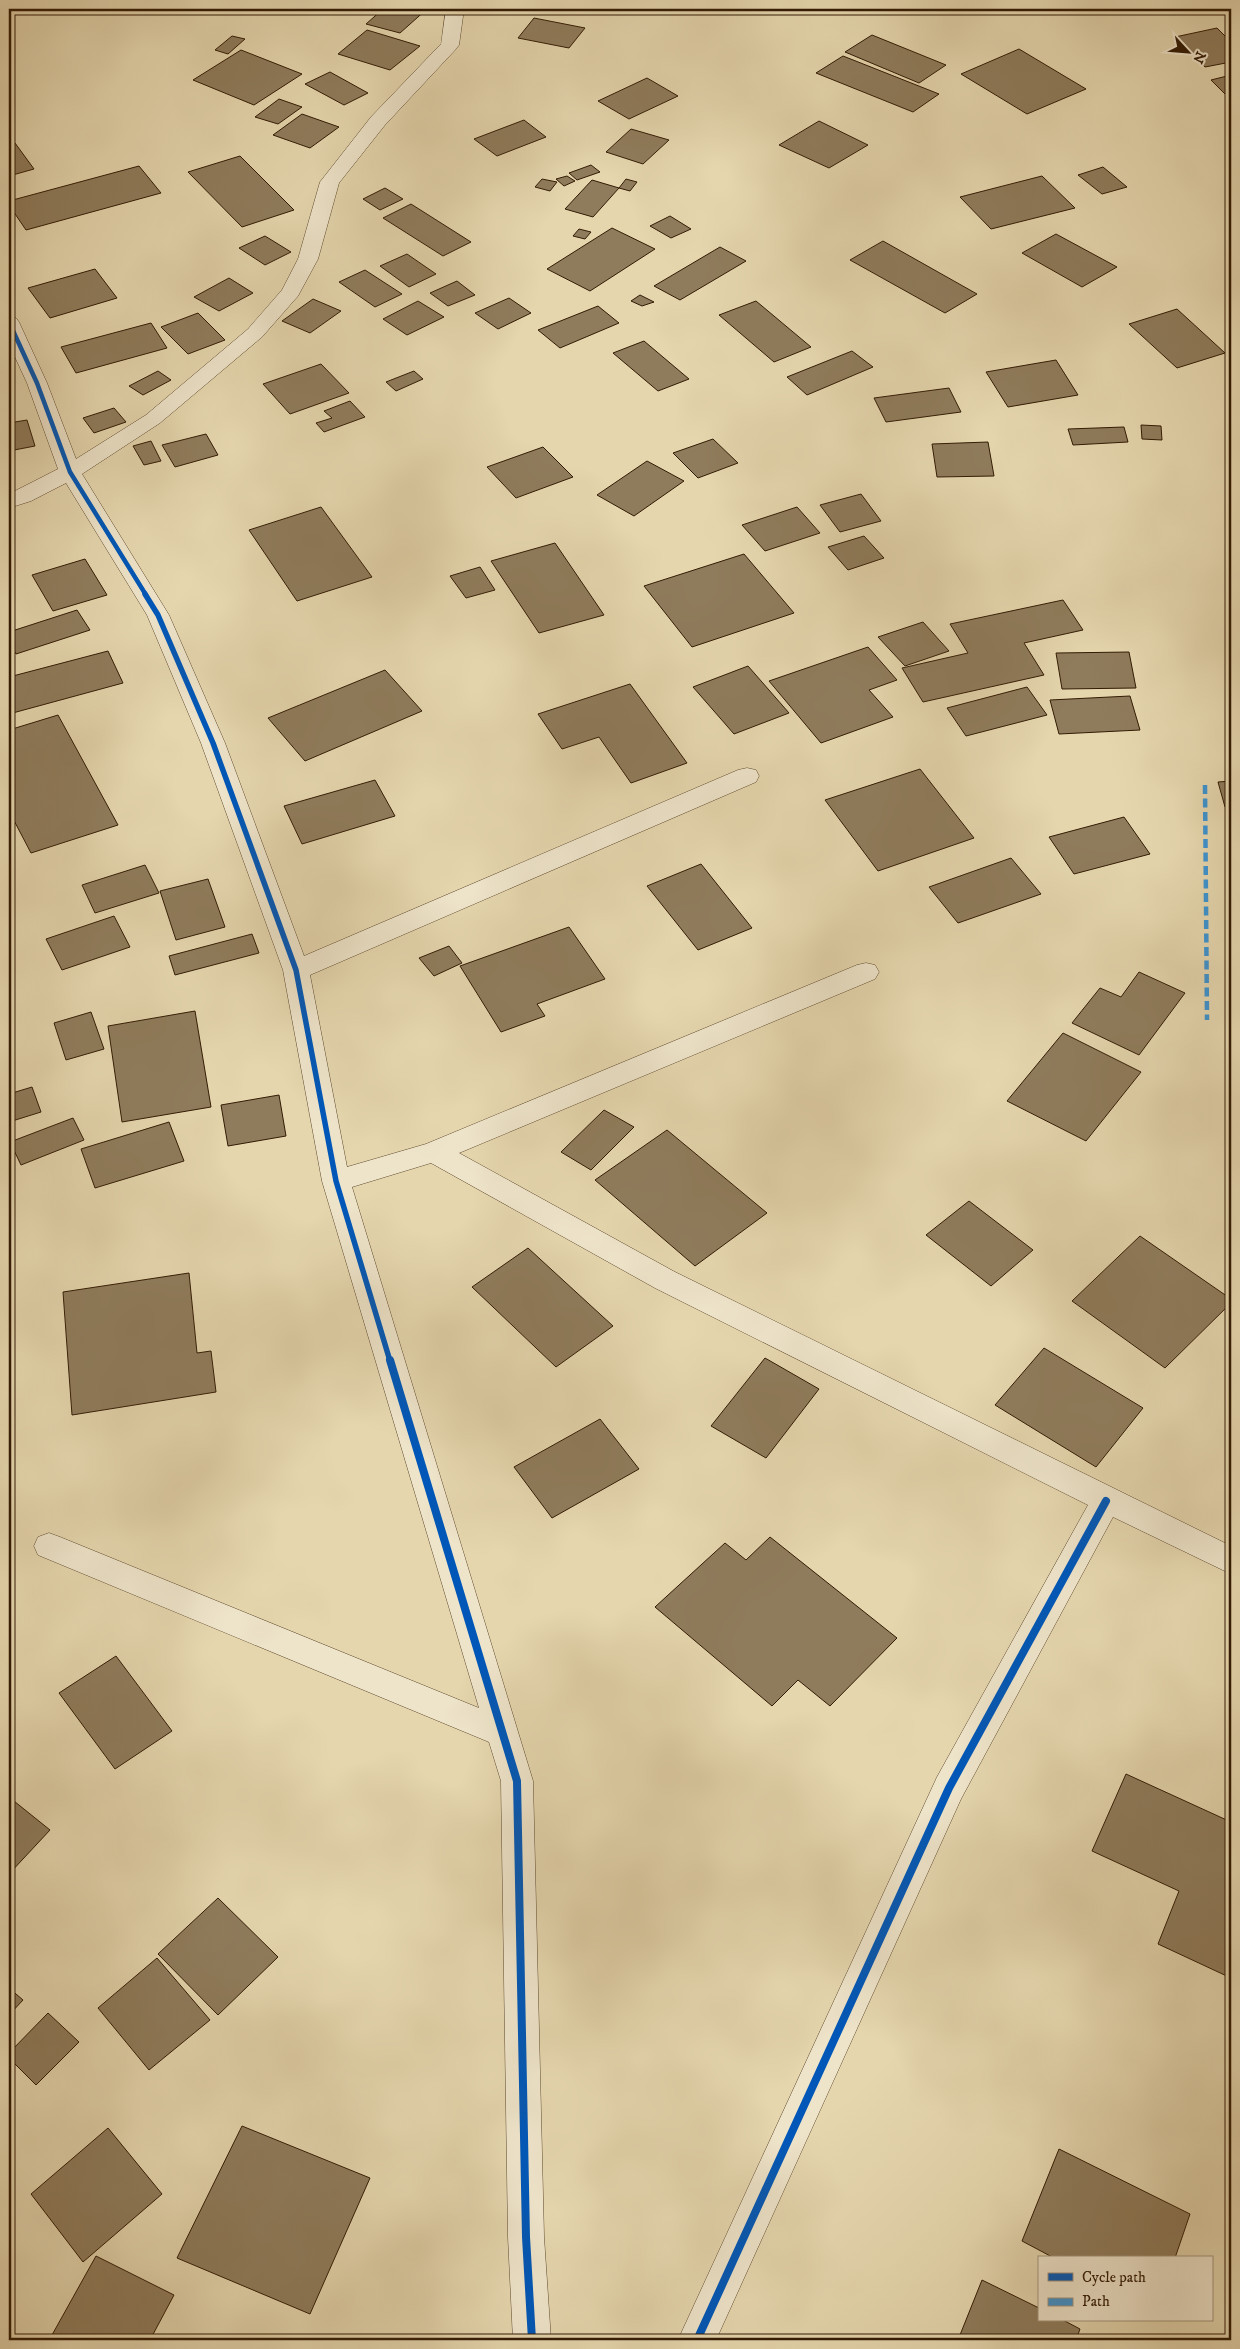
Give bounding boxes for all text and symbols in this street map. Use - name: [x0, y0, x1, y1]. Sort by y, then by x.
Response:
- north arrow: [1162, 28, 1212, 78]
- text: N: [1188, 48, 1209, 67]
- legend: [1038, 2256, 1212, 2322]
- text: Cycle path: [1082, 2268, 1146, 2287]
- text: Path: [1082, 2292, 1110, 2311]

